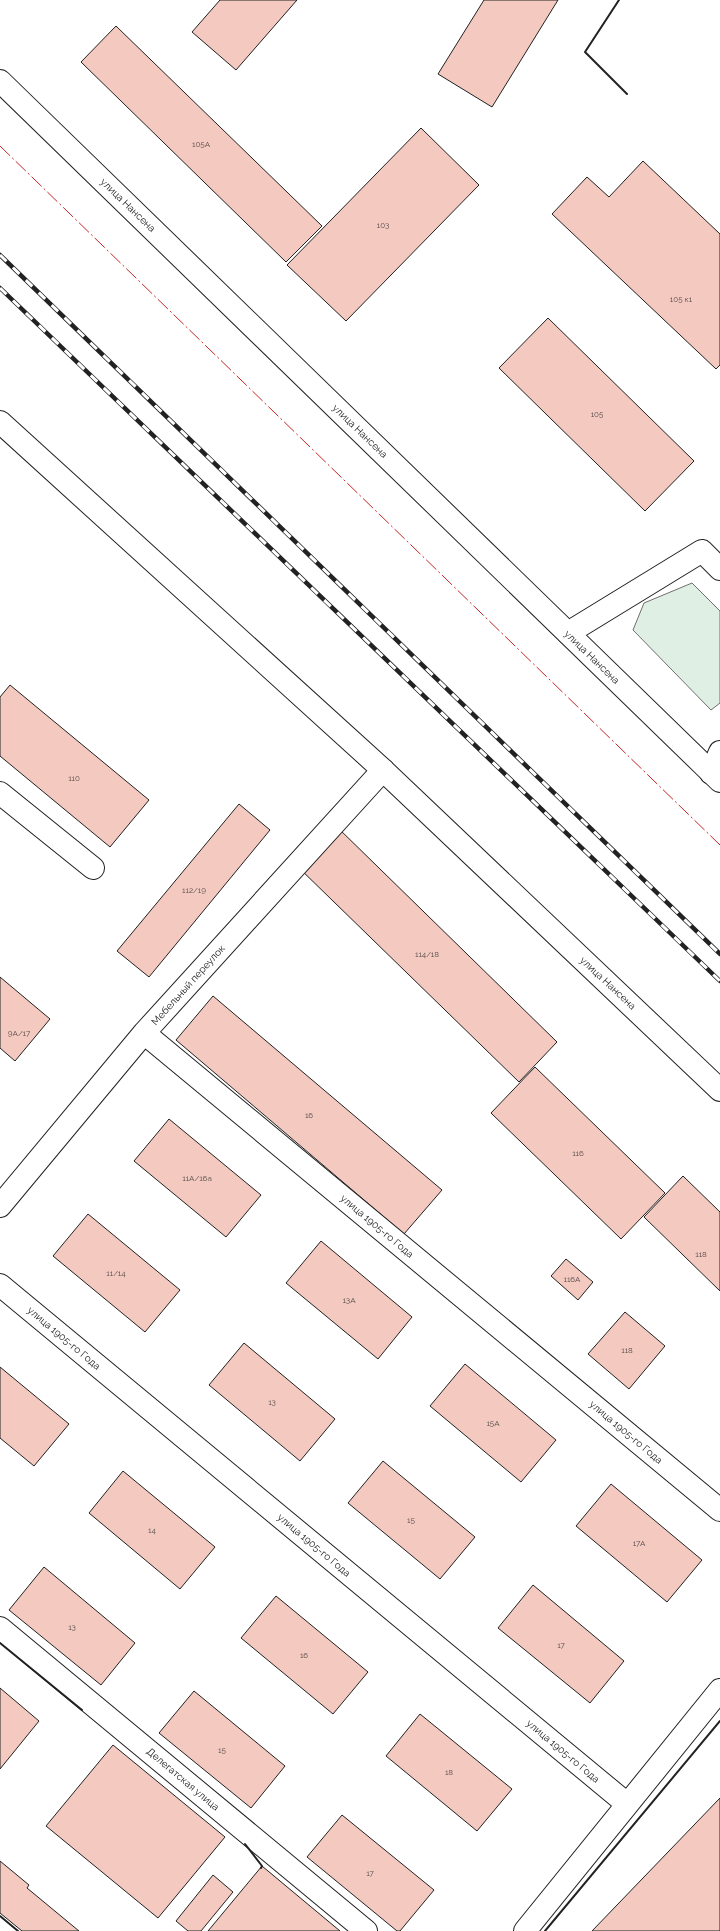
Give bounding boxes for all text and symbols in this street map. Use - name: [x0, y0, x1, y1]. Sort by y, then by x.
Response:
- house number: 105А: [192, 139, 211, 149]
- street label: улица Нансена: [98, 176, 158, 234]
- house number: 103: [377, 220, 389, 230]
- house number: 105 к1: [670, 294, 693, 304]
- street label: улица Нансена: [330, 402, 390, 460]
- house number: 105: [591, 409, 604, 419]
- street label: улица Нансена: [562, 628, 622, 686]
- house number: 110: [68, 773, 80, 783]
- house number: 112/19: [182, 885, 206, 895]
- street label: Мебельный переулок: [149, 943, 227, 1027]
- house number: 114/18: [415, 949, 439, 959]
- street label: улица Нансена: [578, 954, 638, 1012]
- house number: 9А/17: [8, 1028, 31, 1038]
- house number: 16: [305, 1110, 313, 1120]
- house number: 116: [572, 1148, 584, 1158]
- house number: 11А/16а: [182, 1173, 212, 1183]
- street label: улица 1905-го Года: [338, 1192, 416, 1260]
- house number: 118: [695, 1249, 707, 1259]
- house number: 11/14: [106, 1268, 126, 1278]
- house number: 116А: [564, 1274, 581, 1284]
- house number: 13А: [342, 1295, 356, 1305]
- street label: улица 1905-го Года: [25, 1304, 103, 1372]
- house number: 118: [621, 1345, 633, 1355]
- house number: 13: [268, 1397, 276, 1407]
- street label: улица 1905-го Года: [587, 1398, 665, 1466]
- house number: 15А: [486, 1418, 500, 1428]
- street label: улица 1905-го Года: [275, 1511, 353, 1579]
- house number: 15: [407, 1515, 416, 1525]
- house number: 14: [148, 1525, 157, 1535]
- house number: 17А: [633, 1538, 646, 1548]
- house number: 13: [68, 1622, 76, 1632]
- house number: 17: [557, 1640, 566, 1650]
- house number: 16: [300, 1650, 308, 1660]
- street label: улица 1905-го Года: [524, 1717, 602, 1785]
- house number: 15: [218, 1745, 227, 1755]
- street label: Делегатская улица: [145, 1746, 221, 1812]
- house number: 18: [445, 1767, 453, 1777]
- house number: 17: [366, 1868, 375, 1878]

